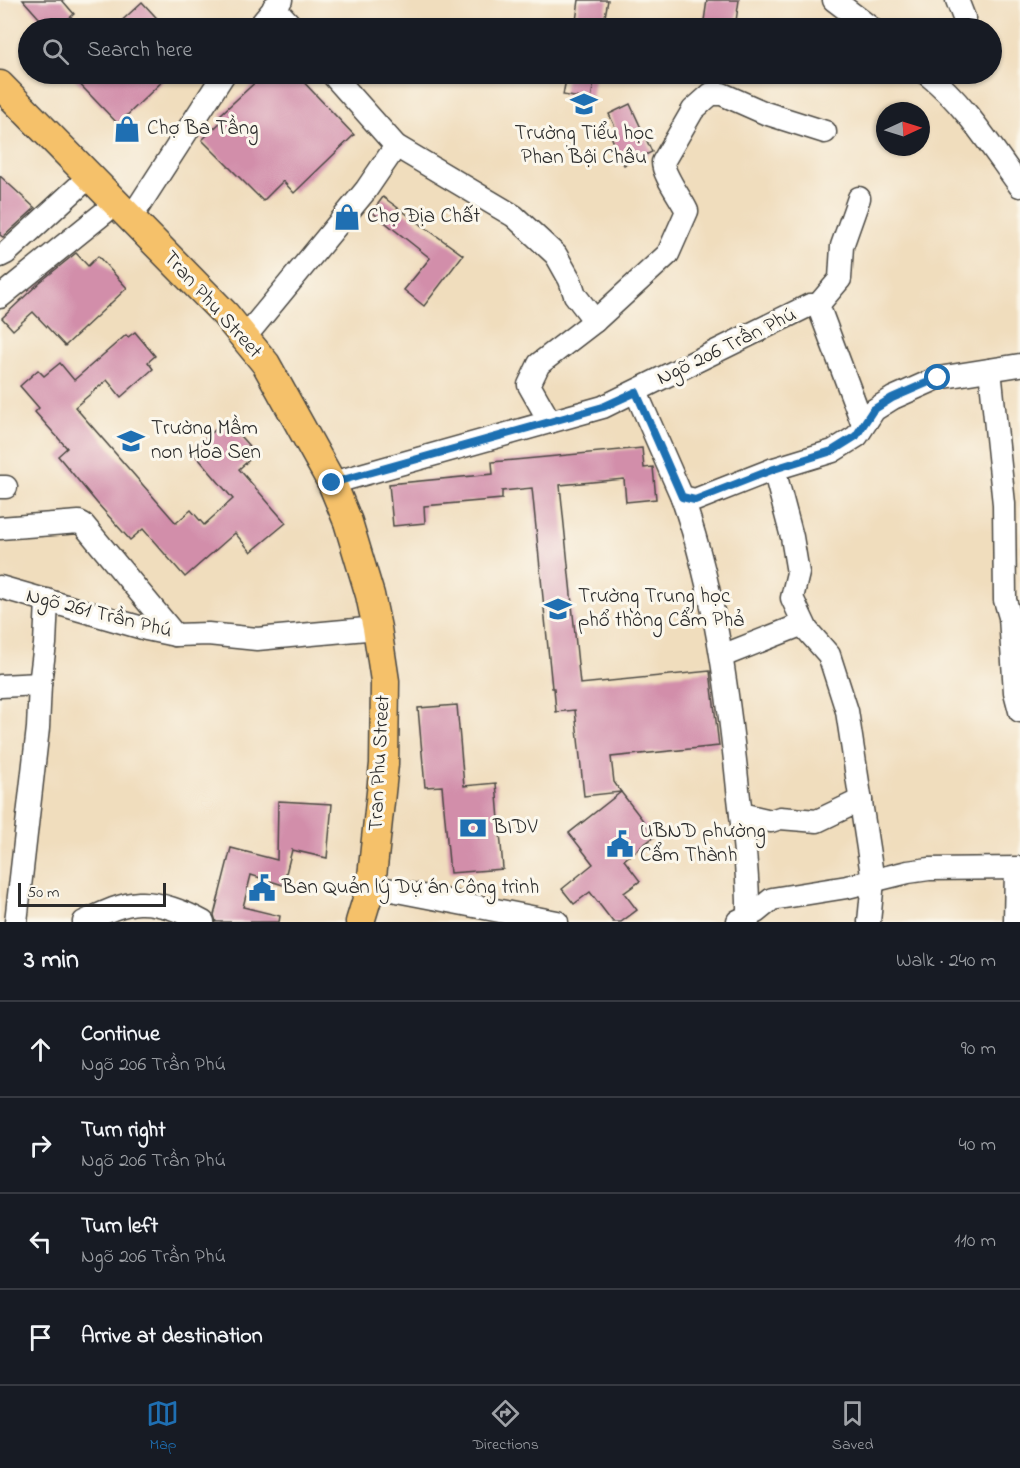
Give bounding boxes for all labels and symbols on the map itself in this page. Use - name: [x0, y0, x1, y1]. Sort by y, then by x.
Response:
- school or university icon: Trường Tiểu học Phan Bội Châu: [569, 89, 599, 119]
- north arrow: [876, 102, 930, 156]
- shop icon: Chợ Ba Tầng: [112, 114, 142, 144]
- place label: Chợ Ba Tầng: [147, 114, 259, 146]
- place label: Trường Tiểu học Phan Bội Châu: [514, 119, 654, 173]
- shop icon: Chợ Địa Chất: [332, 202, 362, 232]
- place label: Chợ Địa Chất: [367, 202, 480, 232]
- street label: Tran Phu Street: [155, 244, 269, 366]
- street label: Ngõ 206 Trần Phú: [652, 300, 803, 396]
- route start: [924, 364, 950, 390]
- place label: Trường Mầm non Hoa Sen: [151, 414, 261, 468]
- school or university icon: Trường Mầm non Hoa Sen: [116, 426, 146, 456]
- route end: [318, 469, 344, 495]
- street label: Ngõ 261 Trần Phú: [22, 581, 175, 649]
- place label: Trường Trung học phổ thông Cẩm Phả: [578, 582, 744, 638]
- school or university icon: Trường Trung học phổ thông Cẩm Phả: [543, 594, 573, 624]
- street label: Tran Phu Street: [361, 694, 399, 832]
- bank icon: BIDV: [458, 813, 488, 843]
- place label: BIDV: [492, 813, 537, 843]
- place label: UBND phường Cẩm Thành: [640, 817, 766, 871]
- public building icon: UBND phường Cẩm Thành: [605, 829, 635, 859]
- public building icon: Ban Quản lý Dự án Công trình: [247, 873, 277, 903]
- place label: Ban Quản lý Dự án Công trình: [281, 873, 539, 905]
- scale bar: [18, 880, 166, 908]

